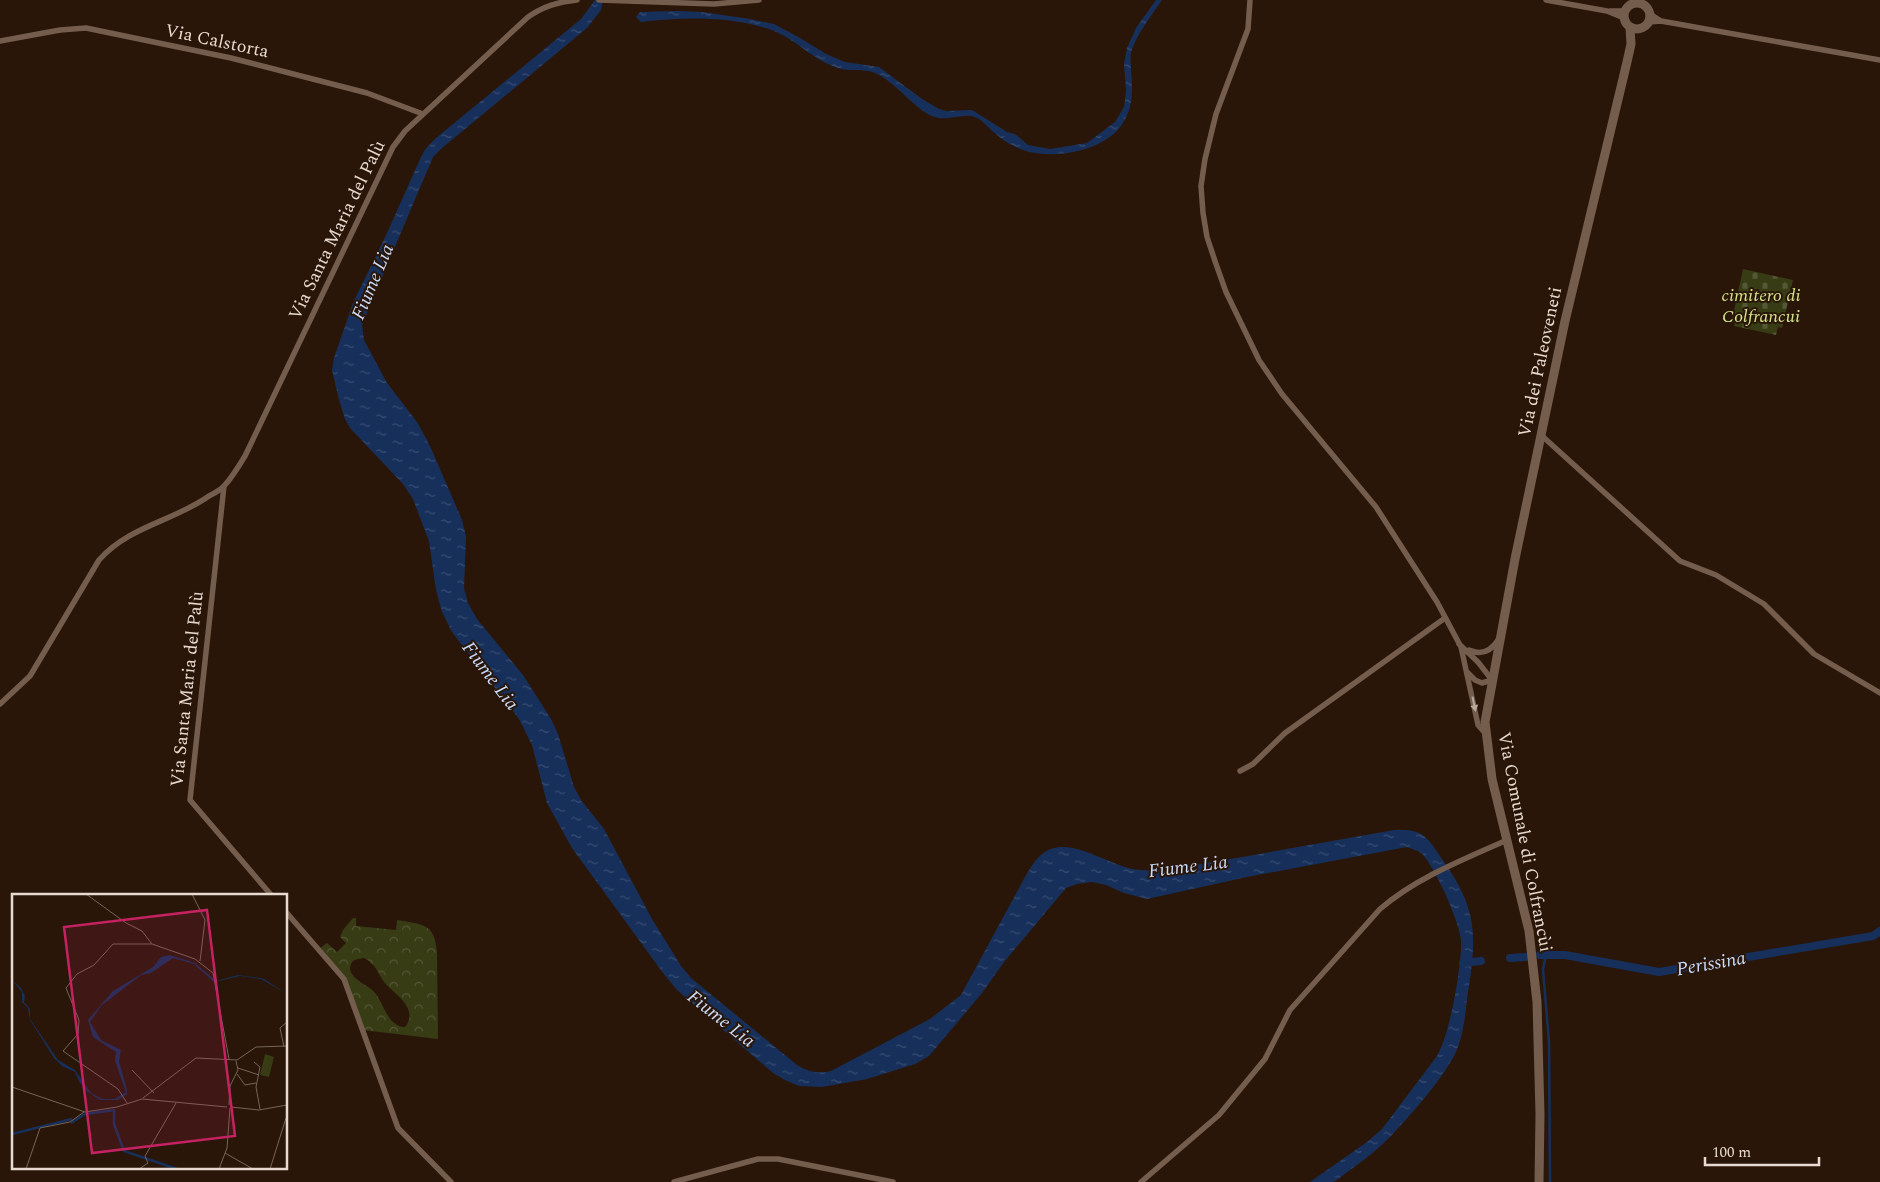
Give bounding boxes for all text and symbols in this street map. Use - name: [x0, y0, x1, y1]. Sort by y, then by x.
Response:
- street label: Via Calstorta: [163, 17, 272, 65]
- street label: Via Santa Maria del Palù: [282, 136, 392, 324]
- water label: Fiume Lia: [344, 239, 402, 324]
- park label: cimitero di Colfrancui: [1721, 282, 1801, 330]
- street label: Via dei Paleoveneti: [1511, 284, 1569, 440]
- street label: Via Santa Maria del Palù: [163, 590, 211, 788]
- water label: Fiume Lia: [454, 635, 526, 717]
- one-way arrow: [1470, 696, 1478, 711]
- street label: Via Comunale di Colfrancùi: [1490, 730, 1560, 954]
- water label: Fiume Lia: [1147, 848, 1230, 886]
- inset map: [12, 894, 288, 1170]
- water label: Perissina: [1674, 944, 1748, 984]
- water label: Fiume Lia: [681, 983, 762, 1055]
- scale bar: [1705, 1134, 1819, 1166]
- text: 100 m: [1712, 1141, 1751, 1164]

